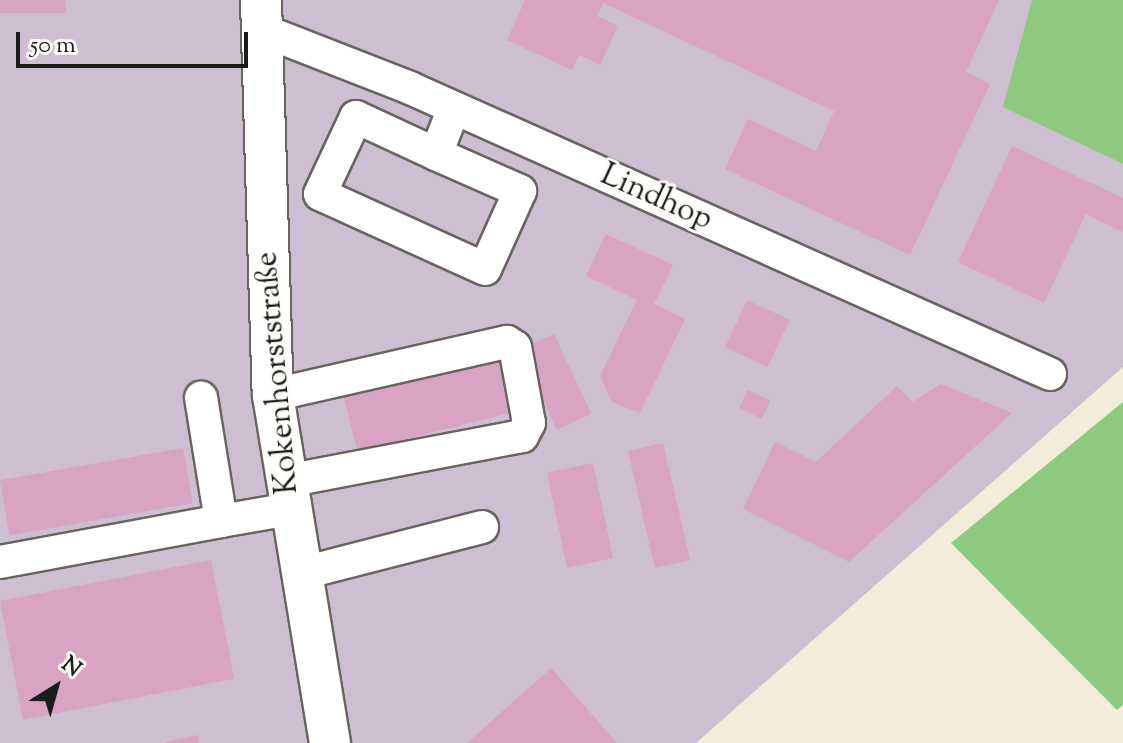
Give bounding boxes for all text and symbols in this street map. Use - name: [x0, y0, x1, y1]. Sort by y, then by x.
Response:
- scale bar: [20, 16, 252, 66]
- text: 50 m: [30, 29, 76, 63]
- street label: Lindhop: [594, 156, 718, 240]
- street label: Kokenhorststraße: [248, 250, 308, 496]
- north arrow: [16, 647, 96, 727]
- text: N: [54, 650, 87, 686]

